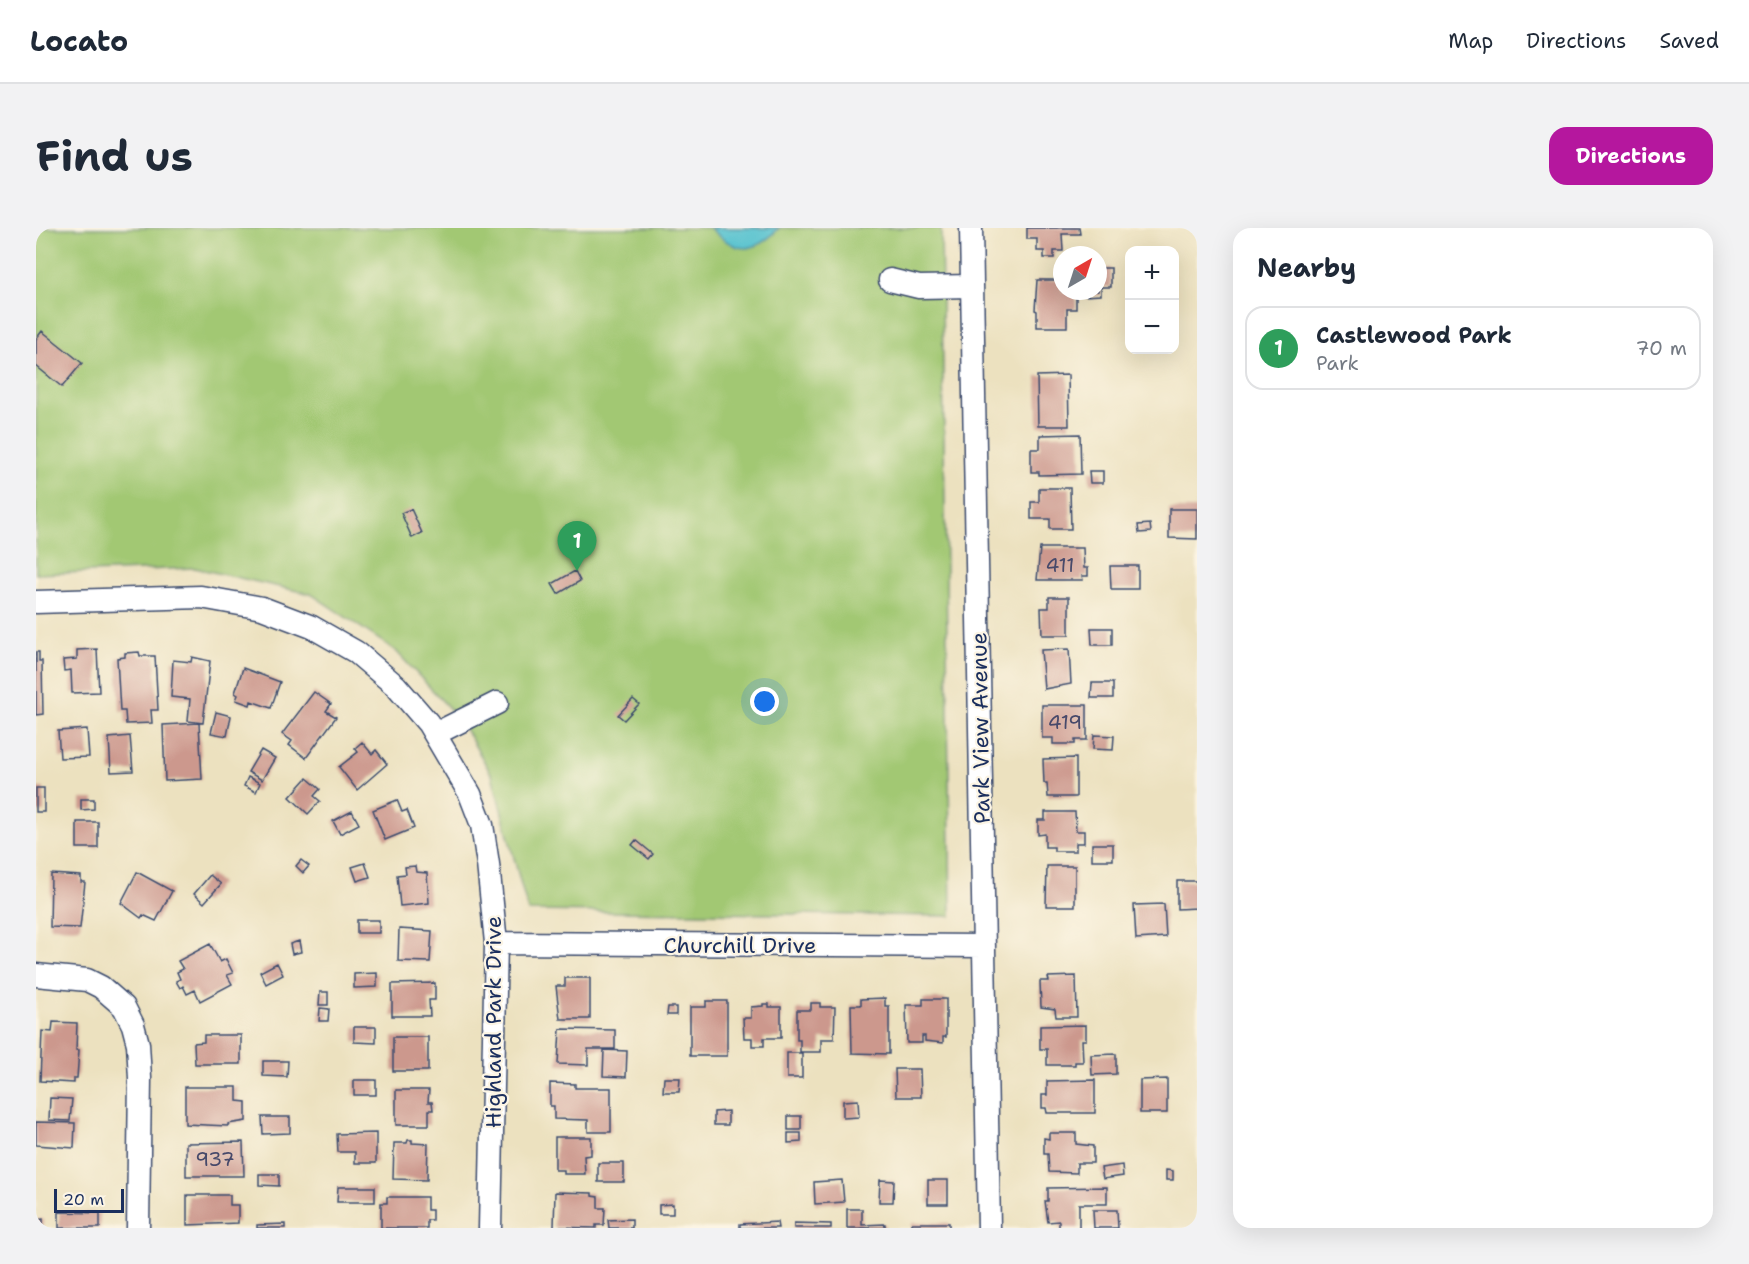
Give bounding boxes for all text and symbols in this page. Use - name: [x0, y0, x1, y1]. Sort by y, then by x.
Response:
- text: Locato: [30, 22, 128, 60]
- text: Map: [1448, 27, 1493, 55]
- text: Directions: [1526, 27, 1626, 55]
- text: Saved: [1659, 27, 1719, 55]
- button: Directions: [1549, 127, 1713, 185]
- text: Find us: [36, 128, 193, 184]
- north arrow: [1053, 246, 1107, 300]
- map controls: [1125, 246, 1179, 354]
- button: +: [1125, 246, 1179, 300]
- text: Nearby: [1257, 250, 1356, 285]
- button: −: [1125, 300, 1179, 354]
- text: Castlewood Park: [1316, 321, 1512, 350]
- text: 1: [1274, 335, 1283, 361]
- text: 70 m: [1635, 335, 1687, 361]
- text: Park: [1316, 350, 1359, 376]
- pin: 1: [558, 522, 596, 571]
- house number: 411: [1045, 552, 1075, 578]
- street label: Park View Avenue: [964, 632, 997, 824]
- your location: [750, 687, 779, 716]
- house number: 419: [1048, 709, 1082, 735]
- street label: Highland Park Drive: [479, 916, 508, 1128]
- street label: Churchill Drive: [663, 931, 817, 960]
- house number: 937: [195, 1146, 235, 1172]
- scale bar: [54, 1186, 124, 1214]
- text: 20 m: [63, 1189, 104, 1210]

